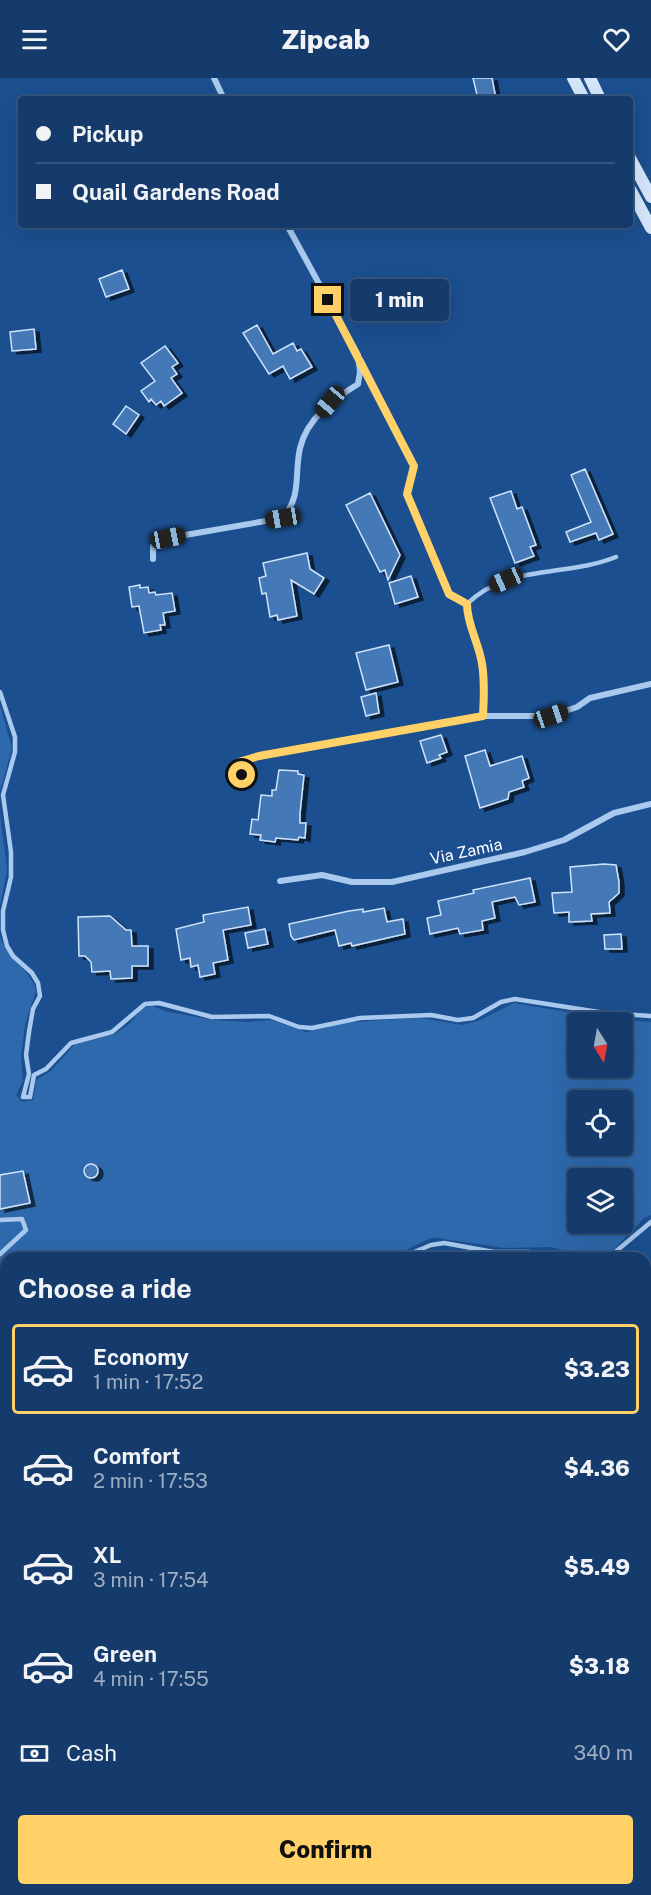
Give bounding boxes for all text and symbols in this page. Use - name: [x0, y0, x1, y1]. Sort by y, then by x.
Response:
- icon: menu: [18, 23, 51, 56]
- text: Zipcab: [281, 23, 370, 55]
- icon: heart: [600, 23, 633, 56]
- text: Pickup: [72, 121, 143, 147]
- text: Quail Gardens Road: [72, 179, 280, 205]
- callout: 1 min: [349, 279, 448, 321]
- route end: [314, 286, 341, 313]
- text: 1 min: [375, 288, 424, 312]
- car: [312, 382, 348, 422]
- car: [264, 506, 302, 530]
- car: [149, 526, 187, 550]
- car: [486, 564, 526, 596]
- car: [531, 702, 571, 730]
- route start: [228, 761, 255, 788]
- street label: Via Zamia: [428, 835, 504, 868]
- north arrow: [567, 1012, 633, 1078]
- map controls: [567, 1012, 633, 1234]
- button: locate: [567, 1090, 633, 1156]
- button: layers: [567, 1168, 633, 1234]
- text: Choose a ride: [18, 1272, 192, 1304]
- icon: car: [21, 1342, 75, 1396]
- text: Economy: [93, 1344, 189, 1370]
- text: $3.23: [564, 1356, 630, 1382]
- text: 1 min · 17:52: [93, 1370, 204, 1394]
- icon: car: [21, 1441, 75, 1495]
- text: Comfort: [93, 1443, 180, 1469]
- text: $4.36: [564, 1455, 630, 1481]
- text: 2 min · 17:53: [93, 1469, 208, 1493]
- icon: car: [21, 1540, 75, 1594]
- text: XL: [93, 1542, 121, 1568]
- text: $5.49: [564, 1554, 630, 1580]
- text: 3 min · 17:54: [93, 1568, 209, 1592]
- icon: car: [21, 1639, 75, 1693]
- text: Green: [93, 1641, 157, 1667]
- text: $3.18: [569, 1653, 630, 1679]
- text: 4 min · 17:55: [93, 1667, 209, 1691]
- icon: cash: [18, 1737, 51, 1770]
- text: Cash: [66, 1740, 117, 1766]
- text: 340 m: [573, 1741, 633, 1765]
- button: Confirm: [18, 1815, 633, 1884]

